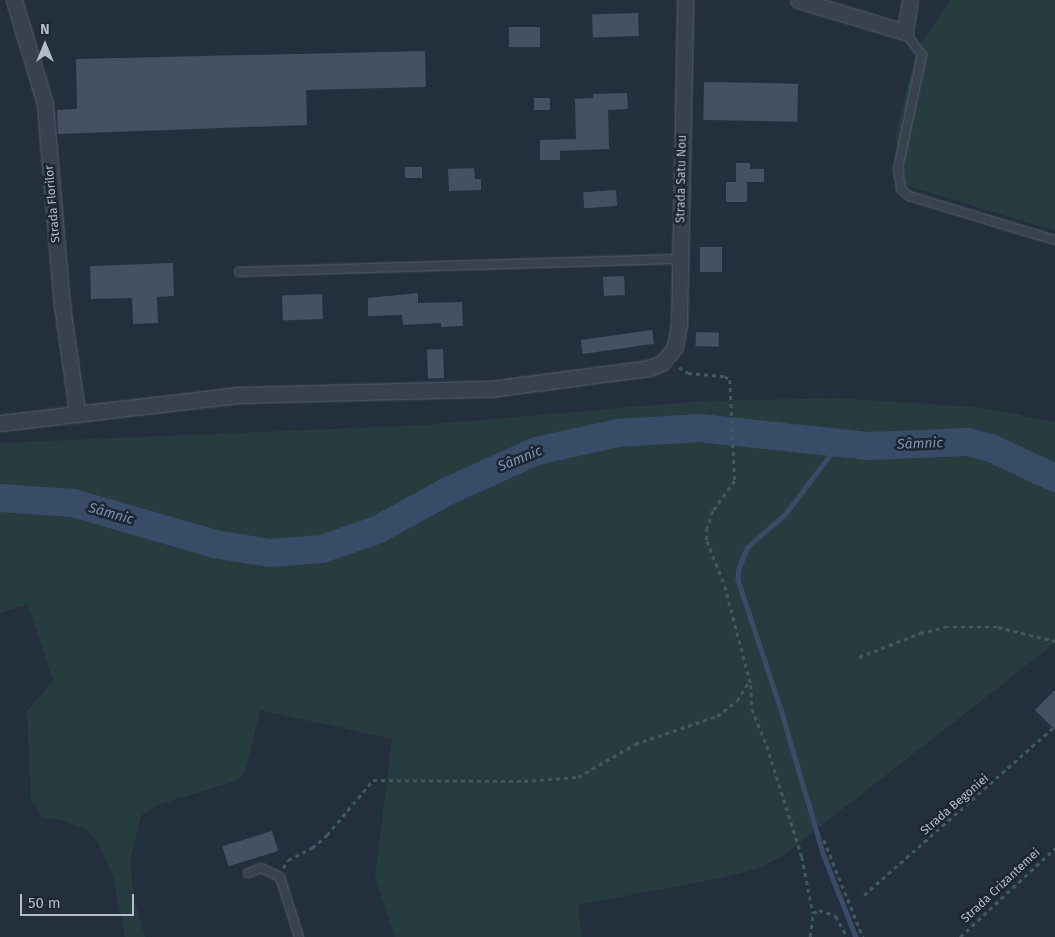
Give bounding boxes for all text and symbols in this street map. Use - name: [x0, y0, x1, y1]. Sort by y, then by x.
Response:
- north arrow: [20, 20, 70, 70]
- text: N: [40, 21, 50, 38]
- street label: Strada Satu Nou: [674, 135, 690, 223]
- street label: Strada Florilor: [42, 165, 64, 243]
- water label: Sâmnic: [897, 435, 943, 453]
- water label: Sâmnic: [496, 443, 544, 475]
- water label: Sâmnic: [87, 500, 135, 528]
- street label: Strada Begoniei: [918, 771, 992, 839]
- street label: Strada Crizantemei: [959, 846, 1043, 926]
- scale bar: [22, 884, 136, 916]
- text: 50 m: [28, 894, 61, 912]

